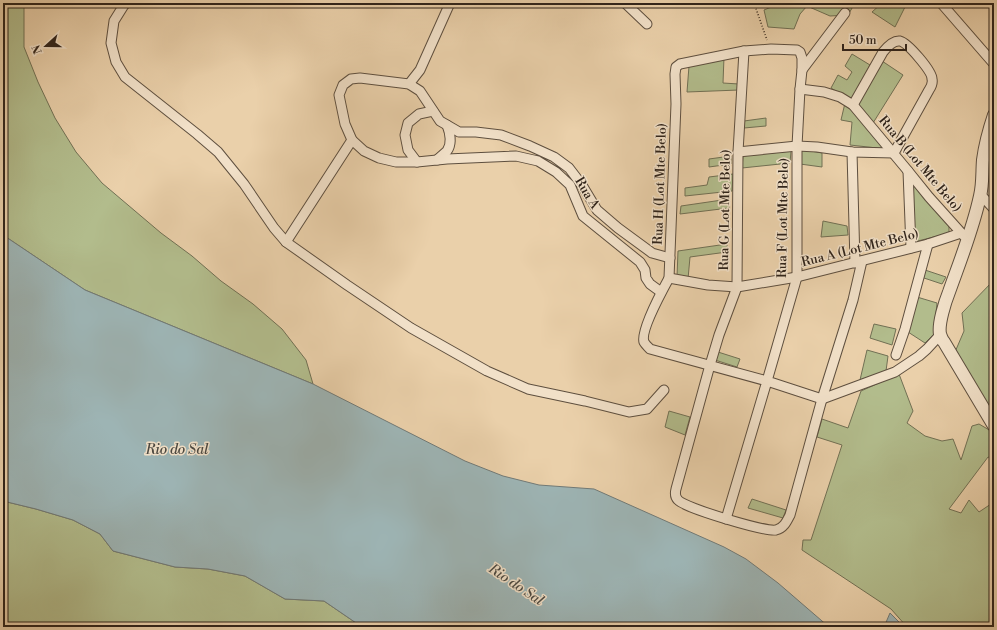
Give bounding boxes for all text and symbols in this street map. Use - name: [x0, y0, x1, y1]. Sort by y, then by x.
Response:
- north arrow: [26, 26, 66, 66]
- scale bar: [843, 26, 906, 52]
- text: 50 m: [849, 33, 877, 48]
- text: N: [29, 42, 46, 56]
- street label: Rua B (Lot Mte Belo): [875, 113, 965, 215]
- street label: Rua H (Lot Mte Belo): [650, 123, 670, 245]
- street label: Rua G (Lot Mte Belo): [716, 149, 734, 271]
- street label: Rua F (Lot Mte Belo): [774, 158, 792, 278]
- street label: Rua A: [571, 174, 603, 213]
- street label: Rua A (Lot Mte Belo): [800, 226, 920, 270]
- water label: Rio do Sal: [145, 441, 209, 459]
- water label: Rio do Sal: [484, 559, 547, 610]

